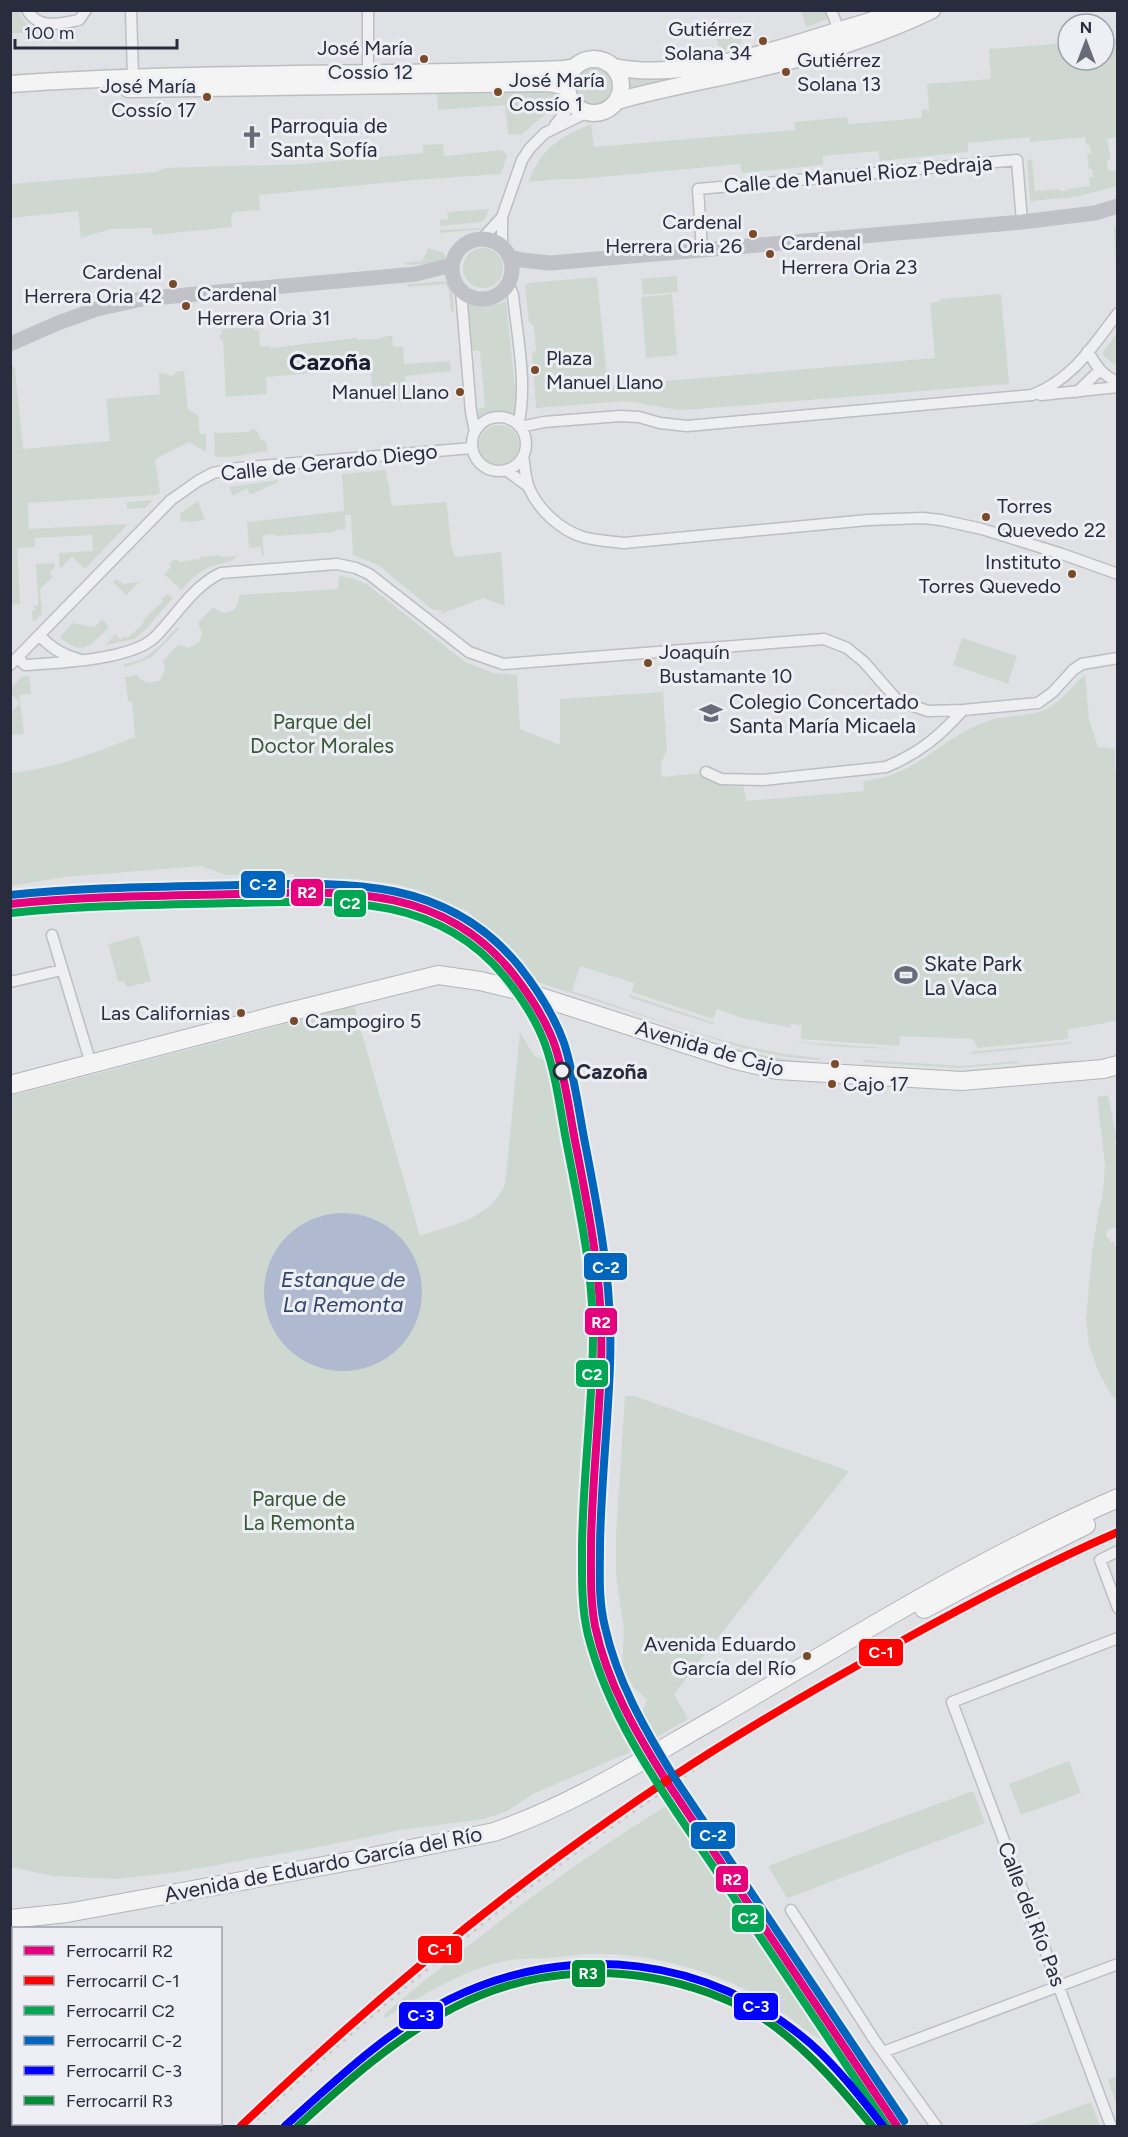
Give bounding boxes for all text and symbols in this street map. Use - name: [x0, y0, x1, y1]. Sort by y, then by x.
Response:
- scale bar: [15, 12, 177, 50]
- north arrow: [1056, 12, 1116, 72]
- place label: Gutiérrez Solana 34: [664, 17, 752, 65]
- text: N: [1080, 18, 1092, 37]
- text: 100 m: [24, 22, 74, 44]
- marker: Gutiérrez Solana 34: [757, 35, 769, 47]
- place label: José María Cossío 12: [317, 36, 413, 84]
- place label: Gutiérrez Solana 13: [797, 48, 881, 96]
- marker: José María Cossío 12: [418, 53, 430, 65]
- marker: Gutiérrez Solana 13: [780, 66, 792, 78]
- place label: José María Cossío 1: [509, 68, 605, 116]
- place label: José María Cossío 17: [100, 74, 196, 122]
- marker: José María Cossío 1: [492, 86, 504, 98]
- marker: José María Cossío 17: [201, 91, 213, 103]
- place label: Parroquia de Santa Sofía: [270, 113, 387, 162]
- church icon: Parroquia de Santa Sofía: [239, 124, 265, 150]
- street label: Calle de Manuel Rioz Pedraja: [723, 150, 993, 198]
- place label: Cardenal Herrera Oria 26: [605, 210, 742, 258]
- marker: Cardenal Herrera Oria 26: [747, 228, 759, 240]
- place label: Cardenal Herrera Oria 23: [781, 231, 917, 279]
- marker: Cardenal Herrera Oria 23: [764, 248, 776, 260]
- place label: Cardenal Herrera Oria 42: [24, 260, 162, 308]
- marker: Cardenal Herrera Oria 42: [167, 278, 179, 290]
- place label: Cardenal Herrera Oria 31: [197, 282, 330, 330]
- marker: Cardenal Herrera Oria 31: [180, 300, 192, 312]
- place label: Plaza Manuel Llano: [546, 346, 663, 394]
- district label: Cazoña: [289, 347, 371, 376]
- marker: Plaza Manuel Llano: [529, 364, 541, 376]
- place label: Manuel Llano: [332, 380, 449, 404]
- marker: Manuel Llano: [454, 386, 466, 398]
- street label: Calle de Gerardo Diego: [219, 438, 439, 486]
- place label: Torres Quevedo 22: [997, 494, 1106, 542]
- marker: Torres Quevedo 22: [980, 511, 992, 523]
- place label: Instituto Torres Quevedo: [919, 550, 1061, 598]
- marker: Instituto Torres Quevedo: [1066, 568, 1078, 580]
- place label: Joaquín Bustamante 10: [659, 640, 792, 688]
- marker: Joaquín Bustamante 10: [642, 657, 654, 669]
- place label: Colegio Concertado Santa María Micaela: [729, 689, 919, 738]
- school or university icon: Colegio Concertado Santa María Micaela: [698, 700, 724, 726]
- park label: Parque del Doctor Morales: [250, 709, 394, 758]
- line badge: C-2: [240, 870, 286, 899]
- text: C-2: [249, 875, 277, 894]
- line badge: R2: [290, 878, 324, 907]
- text: R2: [297, 883, 317, 902]
- line badge: C2: [333, 889, 367, 918]
- text: C2: [340, 894, 360, 913]
- place label: Skate Park La Vaca: [924, 951, 1023, 1000]
- sports icon: Skate Park La Vaca: [893, 962, 919, 988]
- place label: Las Californias: [100, 1001, 230, 1025]
- marker: Las Californias: [235, 1007, 247, 1019]
- place label: Campogiro 5: [305, 1009, 421, 1033]
- marker: Campogiro 5: [288, 1015, 300, 1027]
- street label: Avenida de Cajo: [633, 1015, 787, 1081]
- unlabelled marker: [829, 1058, 841, 1070]
- place label: Cazoña: [576, 1059, 648, 1084]
- marker: Cazoña: [553, 1062, 571, 1080]
- place label: Cajo 17: [843, 1072, 909, 1096]
- marker: Cajo 17: [826, 1078, 838, 1090]
- line badge: C-2: [583, 1252, 628, 1281]
- text: C-2: [592, 1258, 620, 1277]
- water label: Estanque de La Remonta: [281, 1266, 405, 1318]
- line badge: R2: [584, 1307, 618, 1336]
- text: R2: [591, 1313, 611, 1332]
- line badge: C2: [575, 1359, 609, 1388]
- text: C2: [582, 1365, 602, 1384]
- park label: Parque de La Remonta: [243, 1486, 355, 1535]
- place label: Avenida Eduardo García del Río: [644, 1632, 796, 1680]
- line badge: C-1: [858, 1638, 904, 1667]
- text: C-1: [869, 1643, 893, 1662]
- marker: Avenida Eduardo García del Río: [801, 1650, 813, 1662]
- street label: Avenida de Eduardo García del Río: [162, 1821, 484, 1907]
- line badge: C-2: [690, 1821, 736, 1850]
- text: C-2: [699, 1826, 727, 1845]
- street label: Calle del Río Pas: [993, 1838, 1071, 1990]
- line badge: R2: [715, 1865, 749, 1893]
- text: R2: [722, 1870, 742, 1889]
- line badge: C2: [731, 1904, 765, 1933]
- text: C2: [738, 1909, 758, 1928]
- legend: [12, 1927, 222, 2125]
- line badge: C-1: [417, 1935, 463, 1964]
- text: Ferrocarril R2: [66, 1940, 173, 1962]
- text: C-1: [428, 1940, 452, 1959]
- line badge: R3: [571, 1959, 606, 1988]
- text: R3: [578, 1964, 598, 1983]
- text: Ferrocarril C-1: [66, 1970, 180, 1992]
- line badge: C-3: [733, 1992, 779, 2021]
- text: C-3: [742, 1997, 770, 2016]
- text: Ferrocarril C2: [66, 2000, 175, 2022]
- line badge: C-3: [398, 2001, 444, 2030]
- text: C-3: [407, 2006, 435, 2025]
- text: Ferrocarril C-2: [66, 2030, 182, 2052]
- text: Ferrocarril C-3: [66, 2060, 182, 2082]
- text: Ferrocarril R3: [66, 2090, 173, 2112]

